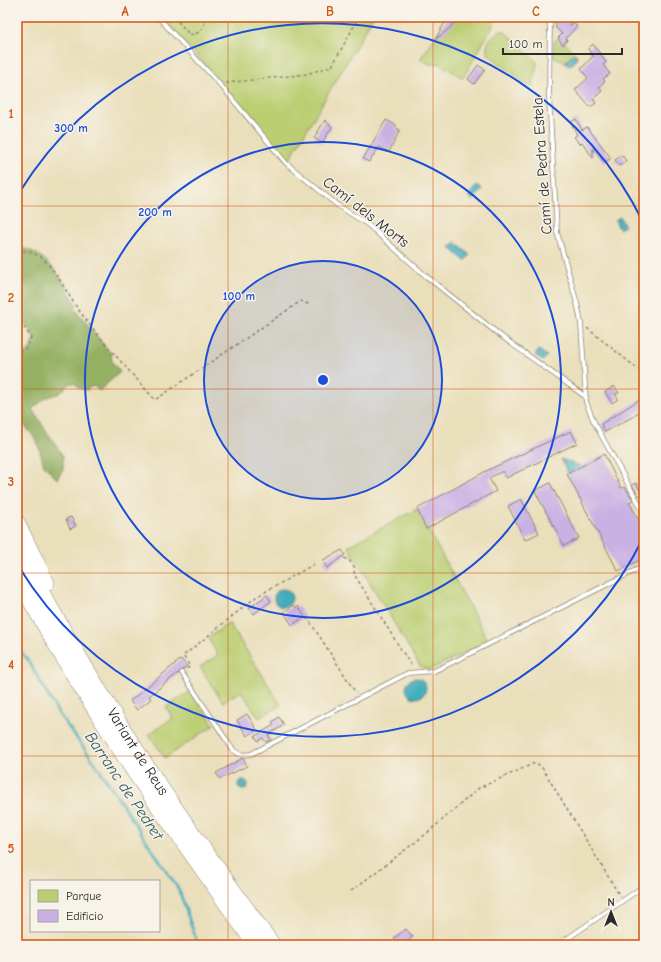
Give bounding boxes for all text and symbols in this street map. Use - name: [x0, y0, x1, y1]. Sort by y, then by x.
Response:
- text: A: [121, 4, 129, 19]
- text: B: [326, 4, 334, 19]
- text: C: [532, 4, 540, 19]
- scale bar: [503, 30, 622, 56]
- text: 100 m: [509, 37, 542, 51]
- street label: Camí de Pedra Estela: [528, 97, 556, 235]
- text: 1: [8, 106, 14, 121]
- text: 300 m: [54, 121, 88, 135]
- street label: Camí dels Morts: [319, 173, 413, 251]
- text: 200 m: [138, 205, 172, 219]
- text: 100 m: [223, 289, 255, 303]
- text: 2: [8, 290, 14, 305]
- centre of rings: [316, 373, 330, 387]
- text: 3: [8, 474, 14, 489]
- text: 4: [8, 657, 14, 672]
- street label: Variant de Reus: [103, 705, 173, 799]
- water label: Barranc de Pedret: [81, 728, 167, 844]
- text: 5: [8, 841, 15, 856]
- legend: [30, 880, 160, 932]
- text: Parque: [66, 889, 101, 903]
- north arrow: [591, 892, 631, 932]
- text: N: [607, 896, 615, 909]
- text: Edificio: [66, 909, 103, 923]

